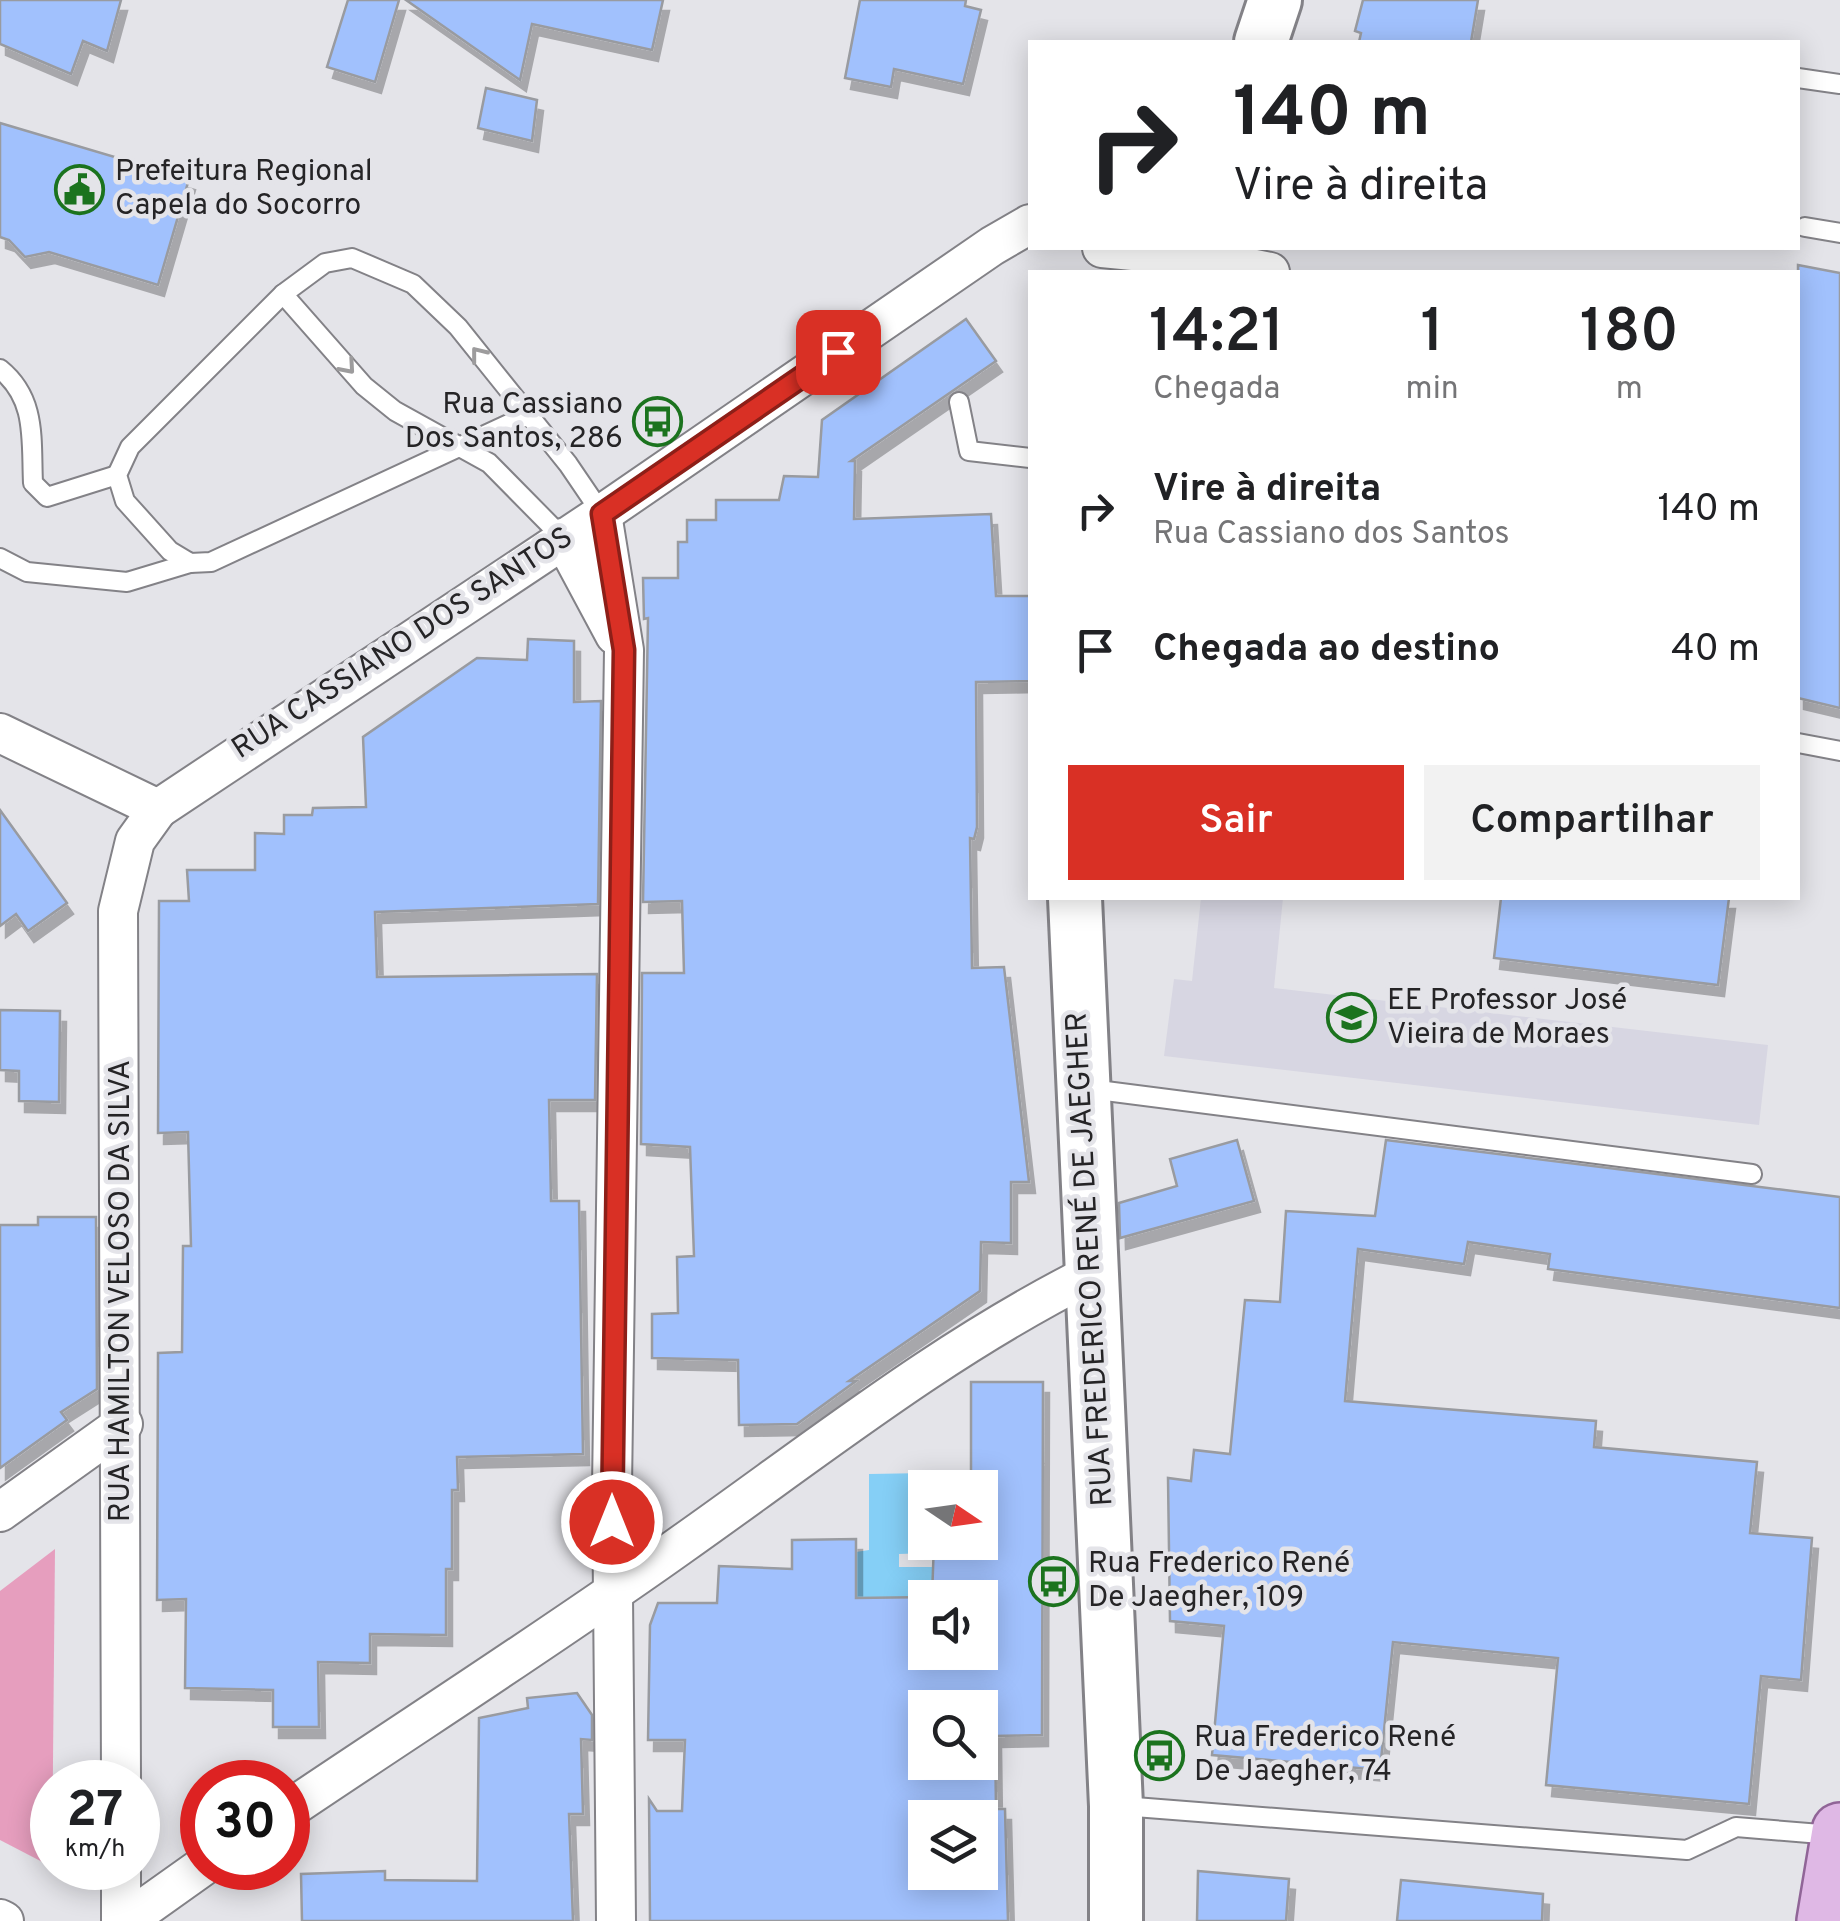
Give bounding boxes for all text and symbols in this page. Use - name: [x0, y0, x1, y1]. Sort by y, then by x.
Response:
- text: 140 m: [1233, 72, 1431, 161]
- icon: right: [1068, 80, 1198, 210]
- place label: Prefeitura Regional Capela do Socorro: [115, 154, 373, 225]
- text: Vire à direita: [1233, 159, 1488, 216]
- public building icon: Prefeitura Regional Capela do Socorro: [54, 163, 106, 215]
- text: 14:21: [1149, 297, 1285, 373]
- text: 1: [1420, 297, 1444, 373]
- text: 180: [1580, 297, 1679, 373]
- pin: [796, 310, 881, 395]
- icon: arrive: [811, 325, 866, 380]
- one-way arrow: [473, 347, 490, 365]
- one-way arrow: [336, 355, 354, 374]
- text: Chegada: [1153, 370, 1280, 410]
- text: min: [1406, 370, 1459, 410]
- text: m: [1616, 370, 1643, 410]
- place label: Rua Cassiano Dos Santos, 286: [405, 387, 623, 458]
- bus stop icon: Rua Cassiano Dos Santos, 286: [632, 396, 684, 448]
- text: Vire à direita: [1153, 466, 1381, 515]
- icon: right: [1068, 483, 1123, 538]
- text: 140 m: [1657, 486, 1760, 535]
- text: Rua Cassiano dos Santos: [1153, 515, 1510, 555]
- street label: RUA CASSIANO DOS SANTOS: [226, 520, 580, 768]
- icon: arrive: [1068, 623, 1123, 678]
- text: Chegada ao destino: [1153, 626, 1500, 675]
- text: 40 m: [1671, 626, 1760, 675]
- button: Sair: [1068, 765, 1404, 880]
- button: Compartilhar: [1424, 765, 1760, 880]
- place label: EE Professor José Vieira de Moraes: [1387, 983, 1627, 1054]
- school or university icon: EE Professor José Vieira de Moraes: [1326, 992, 1378, 1044]
- street label: RUA FREDERICO RENÉ DE JAEGHER: [1058, 1011, 1122, 1507]
- street label: RUA HAMILTON VELOSO DA SILVA: [103, 1060, 140, 1522]
- position arrow: [560, 1470, 664, 1574]
- north arrow: [908, 1470, 998, 1560]
- map controls: [908, 1470, 998, 1890]
- place label: Rua Frederico René De Jaegher, 109: [1088, 1546, 1350, 1617]
- bus stop icon: Rua Frederico René De Jaegher, 109: [1027, 1555, 1079, 1607]
- button: sound: [908, 1580, 998, 1670]
- button: search: [908, 1690, 998, 1780]
- place label: Rua Frederico René De Jaegher, 74: [1194, 1720, 1456, 1791]
- bus stop icon: Rua Frederico René De Jaegher, 74: [1133, 1729, 1185, 1781]
- speed limit sign: 30: [180, 1760, 310, 1890]
- text: 27: [67, 1781, 123, 1844]
- button: layers: [908, 1800, 998, 1890]
- text: km/h: [65, 1834, 125, 1866]

